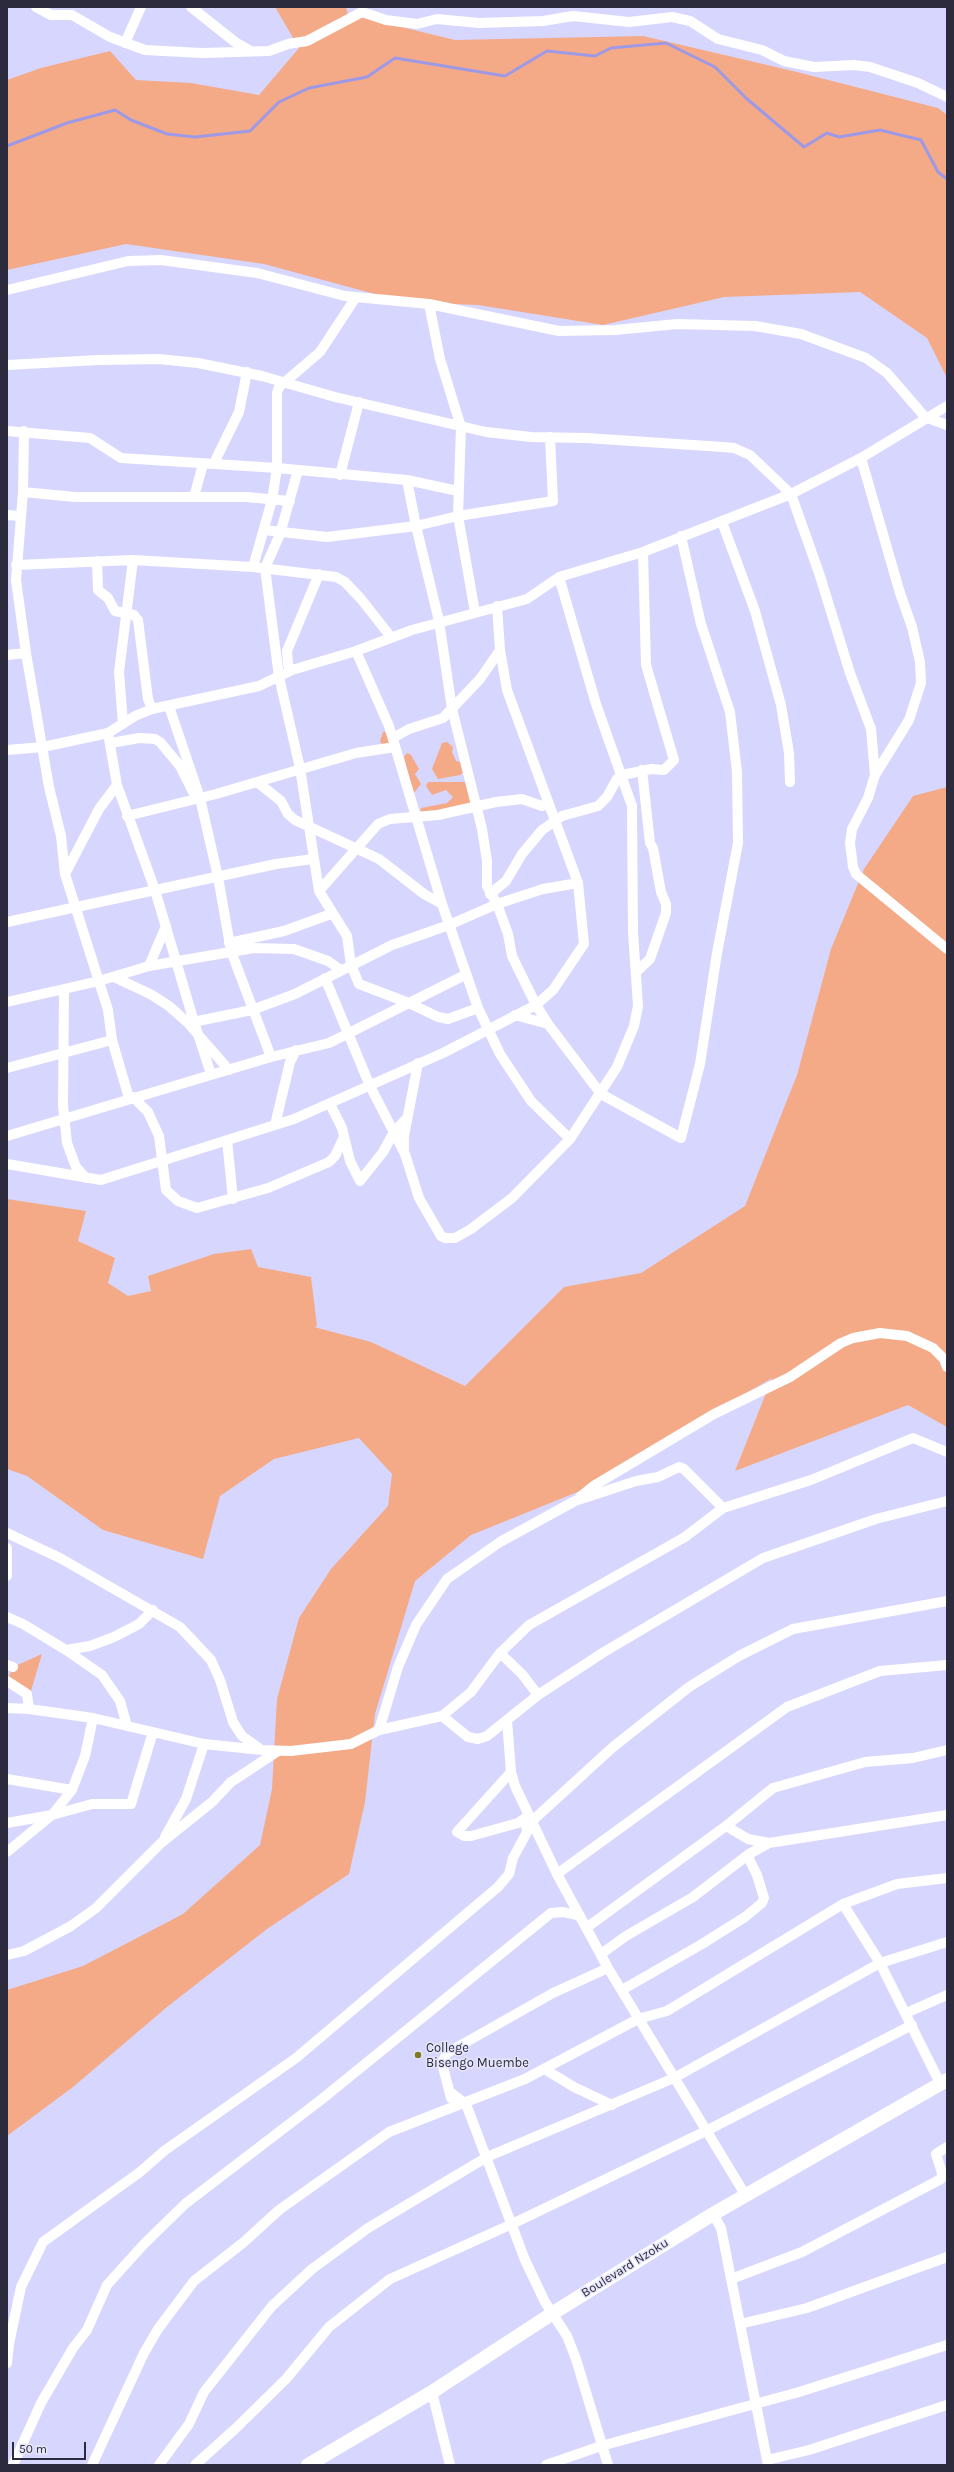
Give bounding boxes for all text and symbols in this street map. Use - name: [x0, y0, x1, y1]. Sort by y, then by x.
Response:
- place label: College Bisengo Muembe: [426, 2040, 529, 2071]
- marker: College Bisengo Muembe: [413, 2050, 423, 2060]
- street label: Boulevard Nzoku: [579, 2235, 671, 2301]
- scale bar: [14, 2434, 88, 2460]
- text: 50 m: [19, 2442, 47, 2456]

